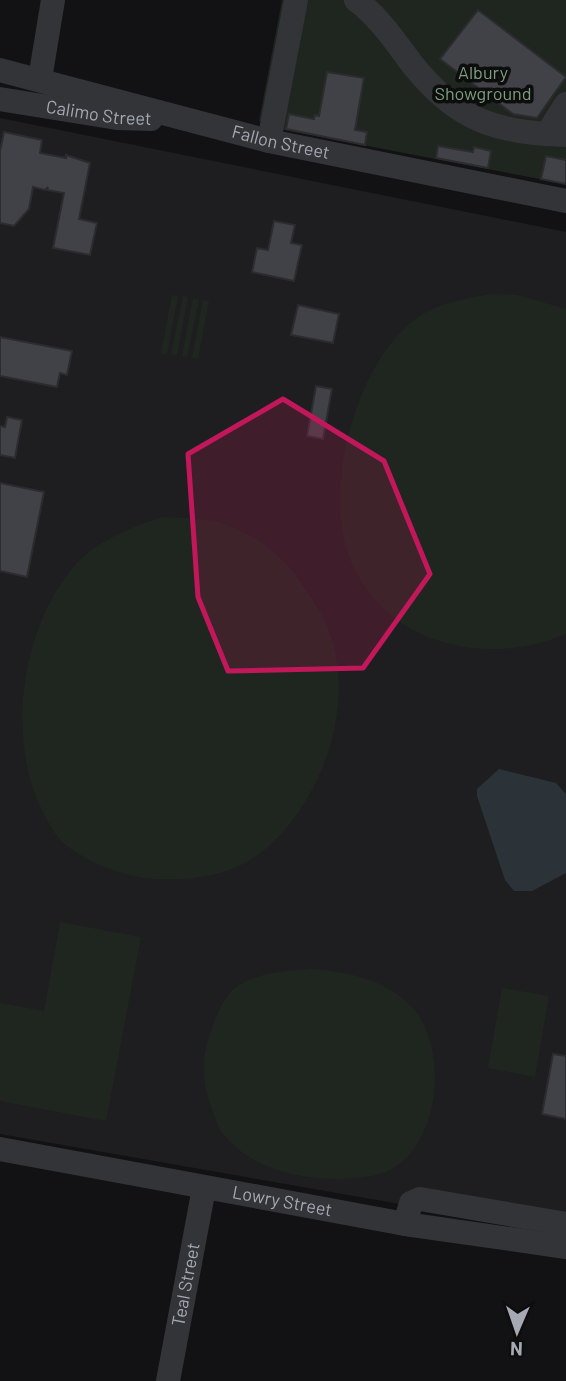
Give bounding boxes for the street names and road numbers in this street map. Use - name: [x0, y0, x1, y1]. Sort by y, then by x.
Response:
- street label: Calimo Street: [45, 95, 152, 129]
- street label: Fallon Street: [230, 120, 332, 163]
- street label: Lowry Street: [231, 1180, 334, 1220]
- street label: Teal Street: [166, 1241, 204, 1328]

